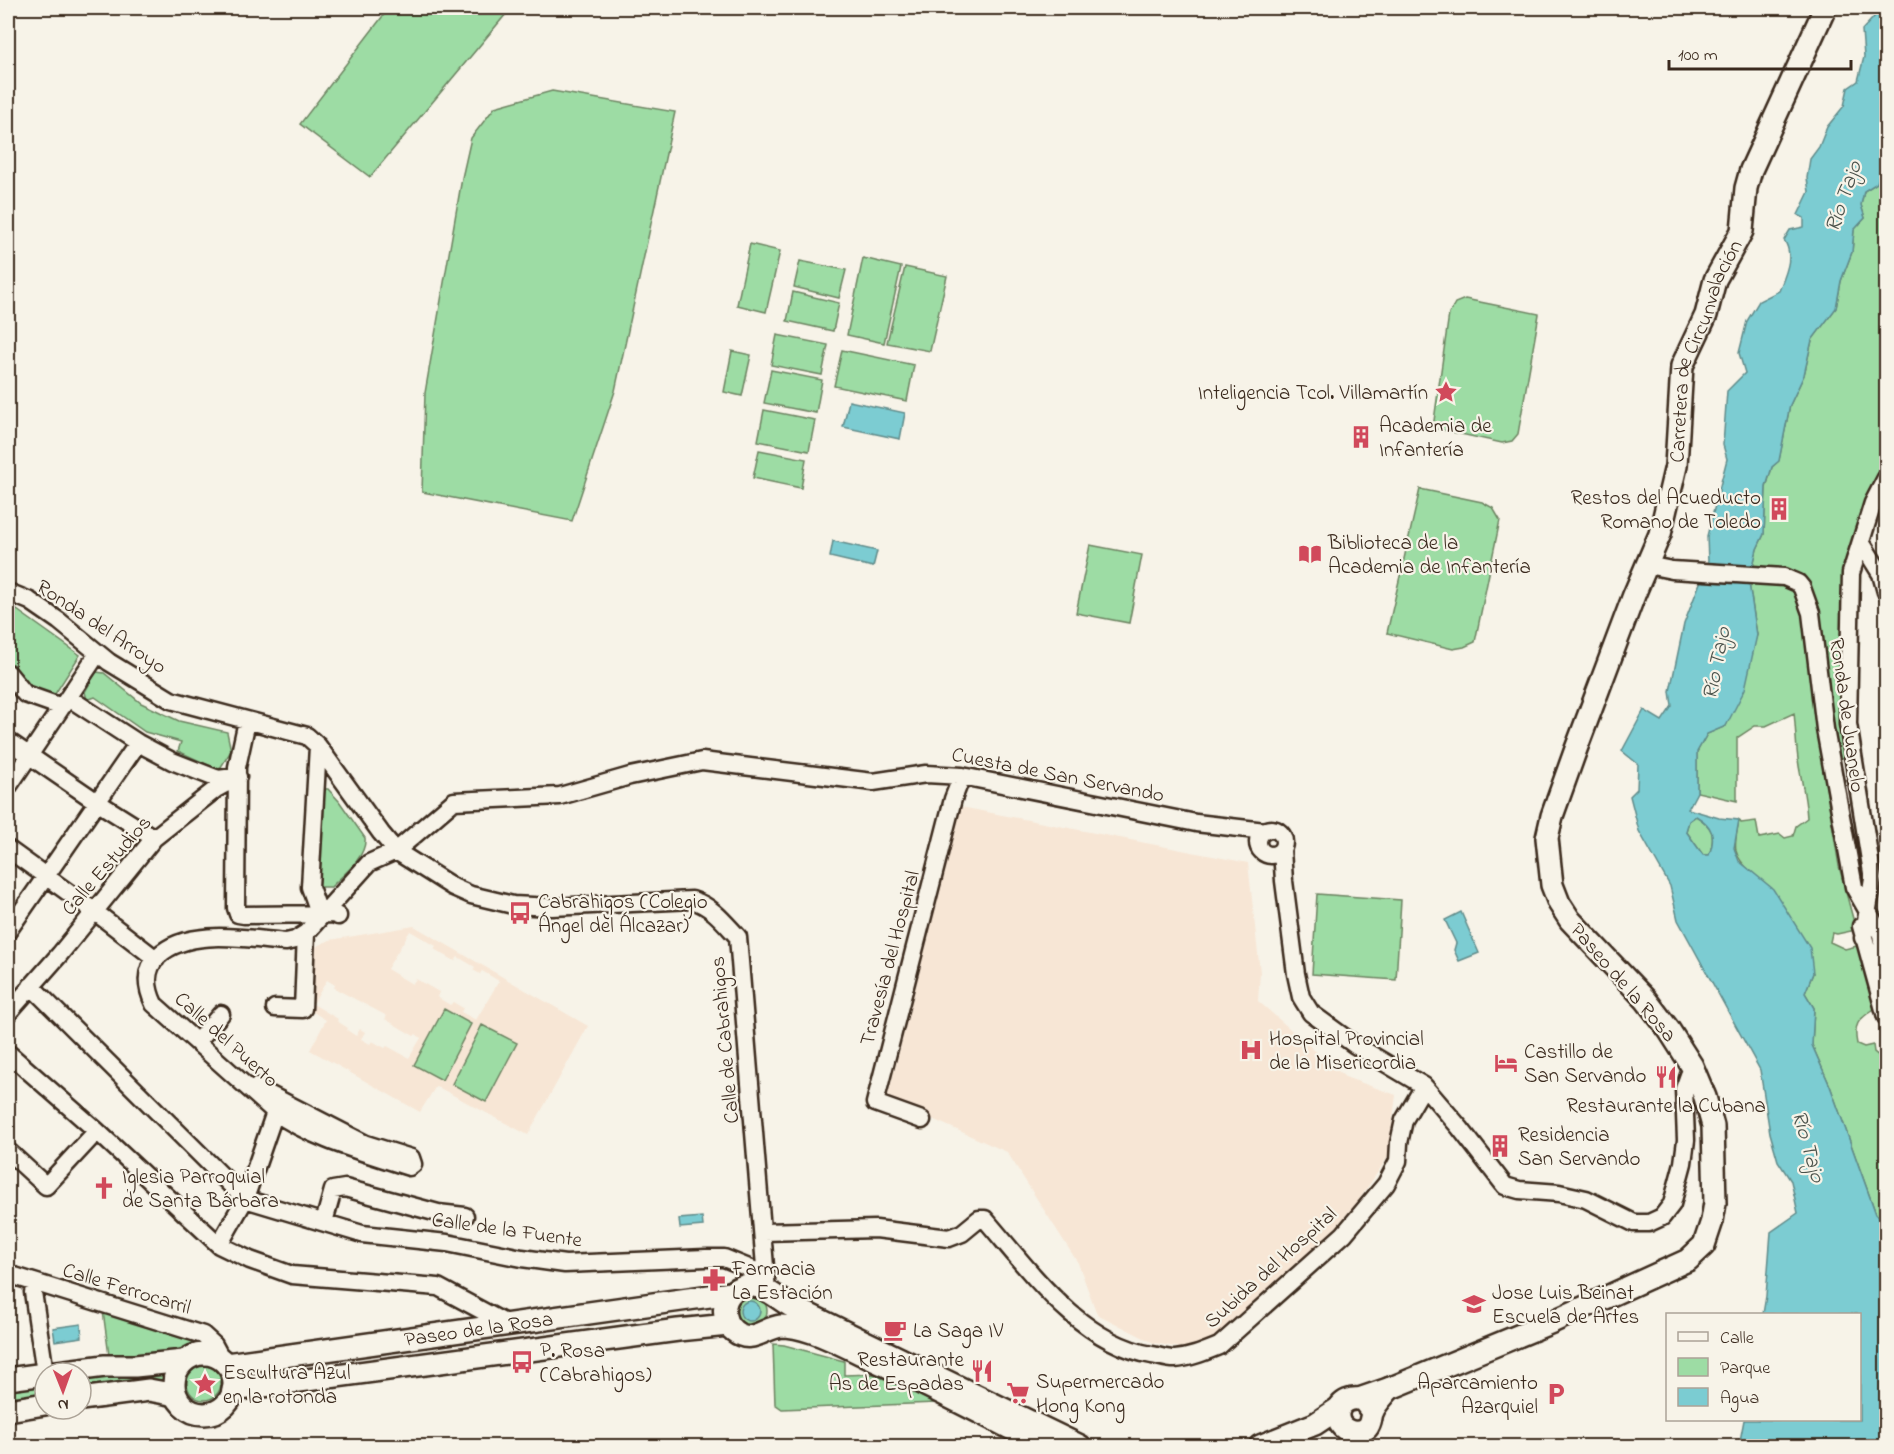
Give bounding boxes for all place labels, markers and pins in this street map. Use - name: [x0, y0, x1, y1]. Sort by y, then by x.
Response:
- place label: Inteligencia Tcol. Villamartín: [1198, 379, 1428, 411]
- place icon: Inteligencia Tcol. Villamartín: [1433, 379, 1459, 405]
- place label: Academia de Infantería: [1379, 412, 1492, 466]
- building icon: Academia de Infantería: [1348, 424, 1374, 450]
- place label: Restos del Acueducto Romano de Toledo: [1571, 484, 1761, 538]
- building icon: Restos del Acueducto Romano de Toledo: [1766, 496, 1792, 522]
- place label: Biblioteca de la Academia de Infantería: [1327, 529, 1531, 583]
- library icon: Biblioteca de la Academia de Infantería: [1297, 541, 1323, 567]
- place label: Cabrahigos (Colegio Ángel del Álcazar): [538, 888, 708, 944]
- bus stop icon: Cabrahigos (Colegio Ángel del Álcazar): [507, 900, 533, 926]
- place label: Hospital Provincial de la Misericordia: [1269, 1025, 1424, 1079]
- hospital icon: Hospital Provincial de la Misericordia: [1238, 1037, 1264, 1063]
- place label: Castillo de San Servando: [1524, 1038, 1646, 1092]
- hotel icon: Castillo de San Servando: [1493, 1050, 1519, 1076]
- restaurant icon: Restaurante la Cubana: [1653, 1064, 1679, 1090]
- place label: Restaurante la Cubana: [1566, 1092, 1766, 1122]
- place label: Residencia San Servando: [1518, 1121, 1640, 1175]
- building icon: Residencia San Servando: [1487, 1133, 1513, 1159]
- place label: Iglesia Parroquial de Santa Bárbara: [122, 1163, 279, 1217]
- church icon: Iglesia Parroquial de Santa Bárbara: [91, 1175, 117, 1201]
- place label: Farmacia La Estación: [731, 1255, 833, 1309]
- pharmacy icon: Farmacia La Estación: [701, 1267, 727, 1293]
- place label: Jose Luis Beinat Escuela de Artes: [1492, 1279, 1639, 1333]
- school or university icon: Jose Luis Beinat Escuela de Artes: [1461, 1291, 1487, 1317]
- cafe icon: La Saga IV: [882, 1317, 908, 1343]
- place label: La Saga IV: [913, 1317, 1003, 1349]
- place label: P. Rosa (Cabrahigos): [540, 1337, 652, 1393]
- place label: Restaurante As de Espadas: [829, 1346, 965, 1400]
- bus stop icon: P. Rosa (Cabrahigos): [509, 1349, 535, 1375]
- restaurant icon: Restaurante As de Espadas: [969, 1358, 995, 1384]
- place label: Escultura Azul en la rotonda: [223, 1359, 351, 1413]
- place label: Supermercado Hong Kong: [1036, 1368, 1164, 1424]
- place label: Aparcamiento Azarquiel: [1417, 1369, 1538, 1423]
- place icon: Escultura Azul en la rotonda: [192, 1371, 218, 1397]
- supermarket icon: Supermercado Hong Kong: [1005, 1380, 1031, 1406]
- parking icon: Aparcamiento Azarquiel: [1543, 1381, 1569, 1407]

